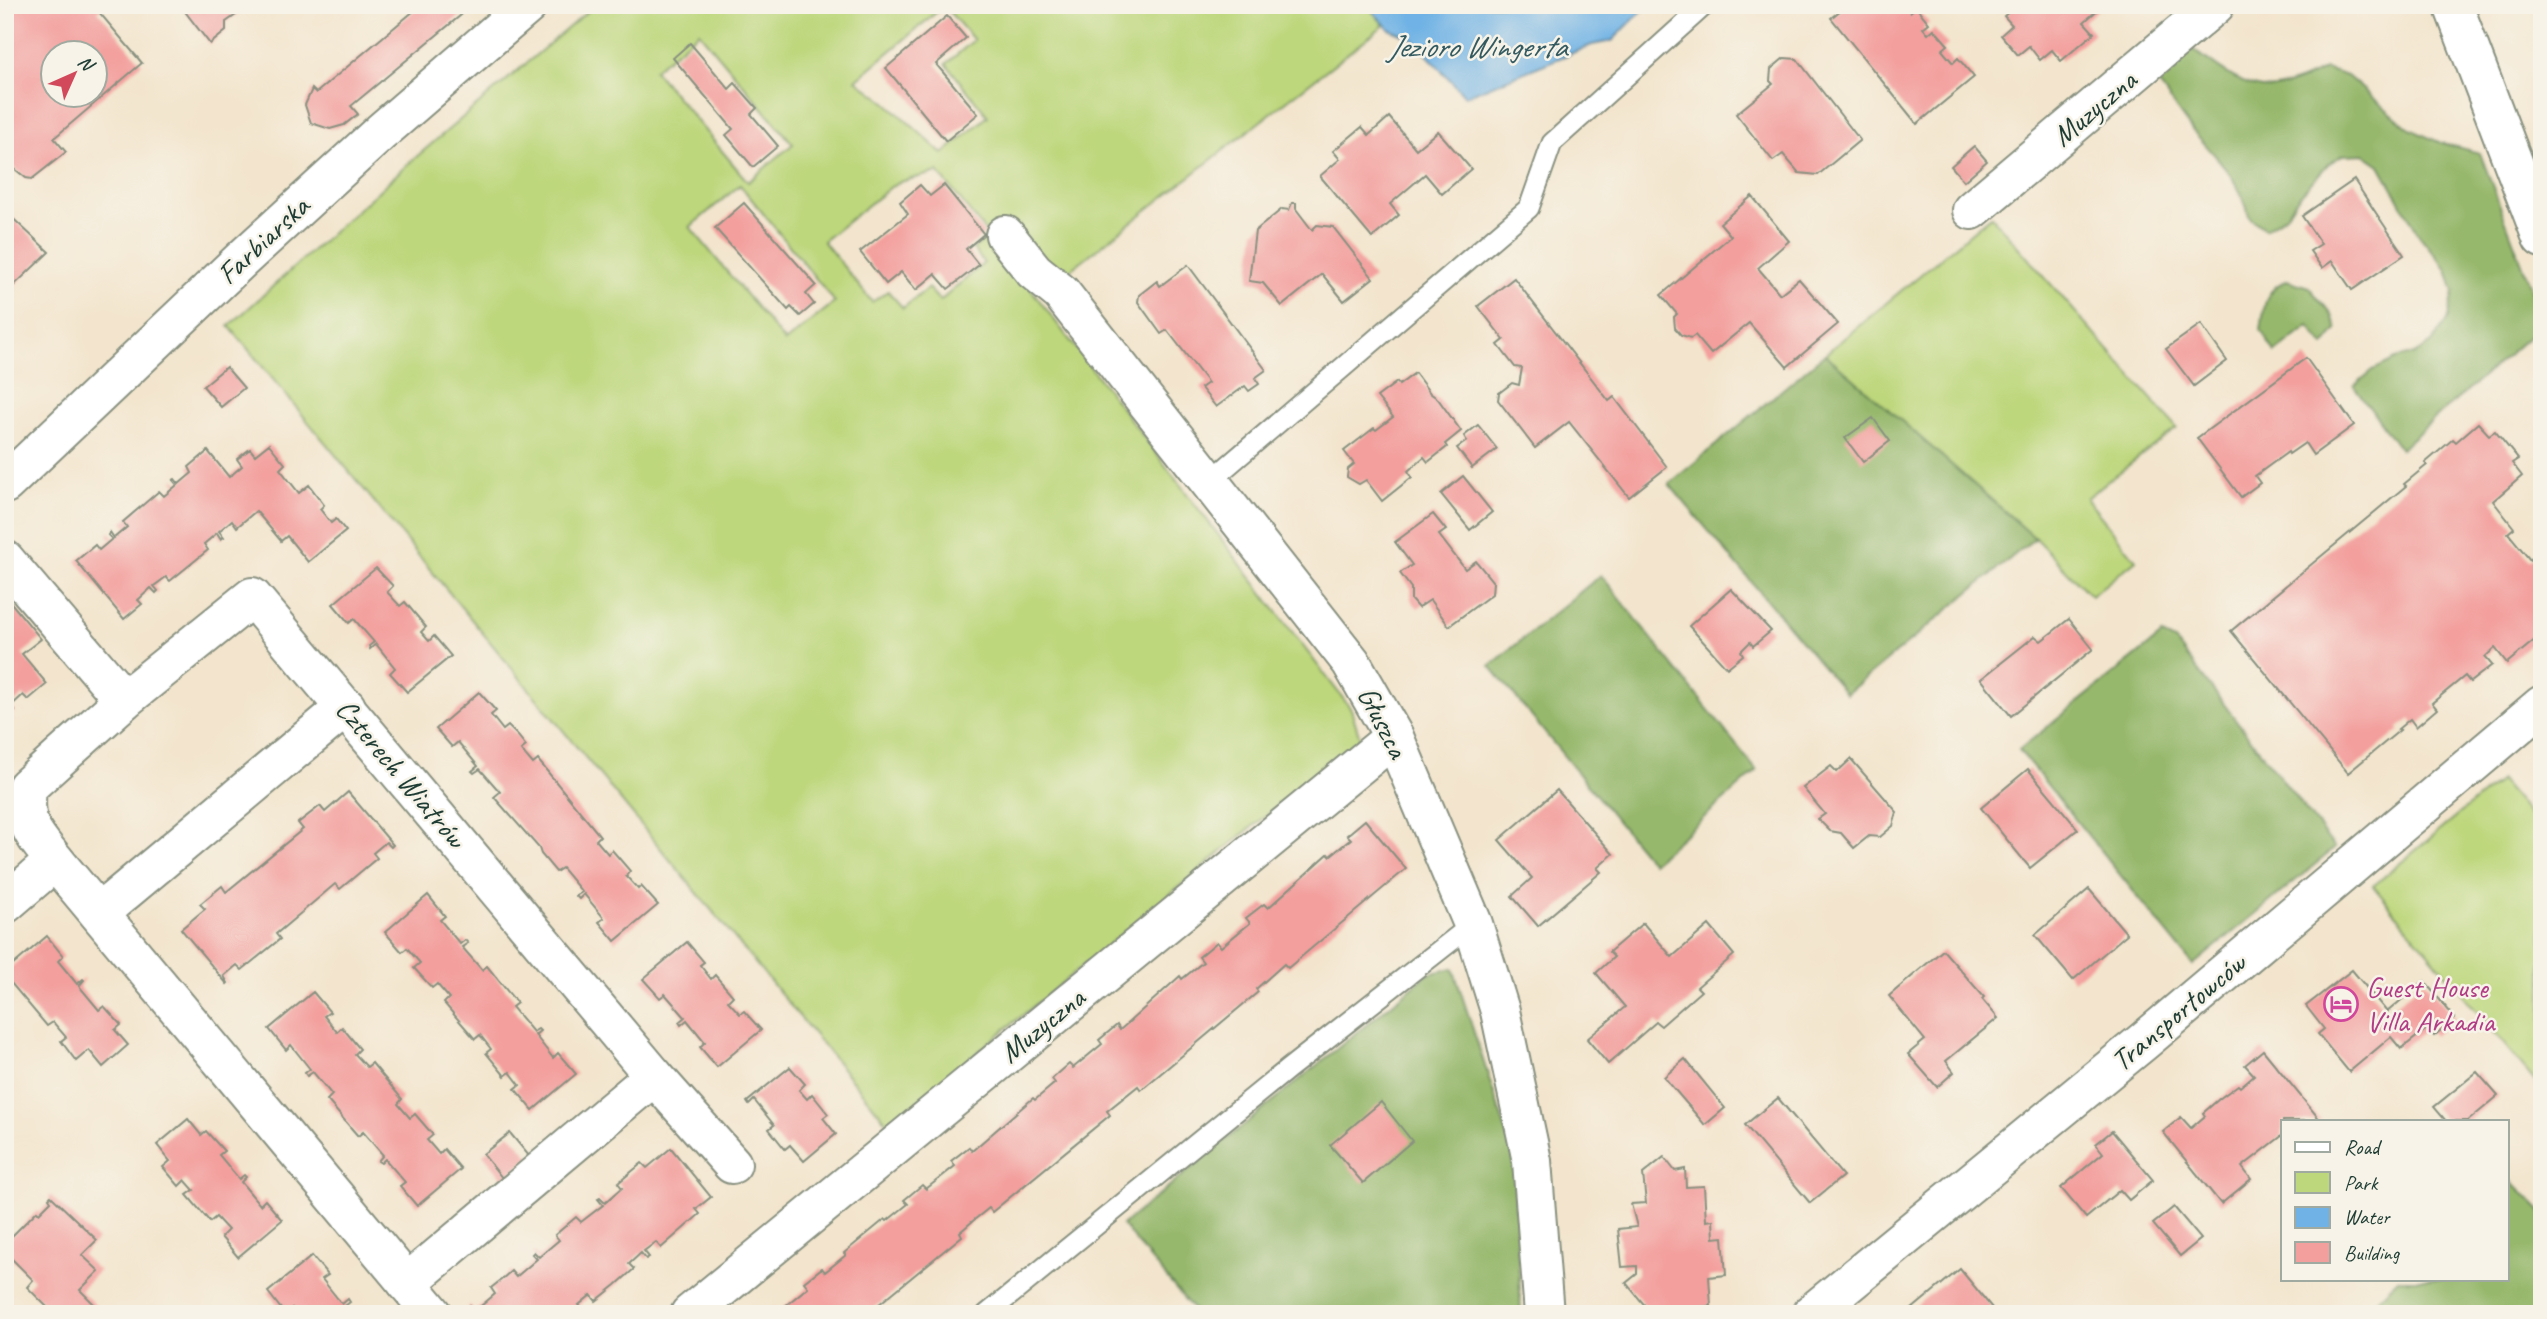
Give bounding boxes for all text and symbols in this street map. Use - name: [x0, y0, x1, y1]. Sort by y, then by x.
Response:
- water label: Jezioro Wingerta: [1384, 26, 1570, 67]
- north arrow: [38, 38, 108, 108]
- text: N: [73, 50, 100, 78]
- street label: Muzyczna: [2044, 60, 2146, 154]
- street label: Farbiarska: [209, 186, 319, 292]
- street label: Głuszca: [1349, 680, 1418, 766]
- street label: Czterech Wiatrów: [328, 691, 476, 857]
- street label: Transportowców: [2103, 943, 2255, 1079]
- place label: Guest House Villa Arkadia: [2366, 968, 2496, 1040]
- street label: Muzyczna: [992, 978, 1094, 1071]
- hotel icon: Guest House Villa Arkadia: [2322, 985, 2360, 1023]
- legend: [2281, 1120, 2508, 1280]
- text: Road: [2344, 1134, 2383, 1160]
- text: Park: [2344, 1170, 2379, 1196]
- text: Water: [2344, 1204, 2391, 1230]
- text: Building: [2344, 1240, 2401, 1266]

